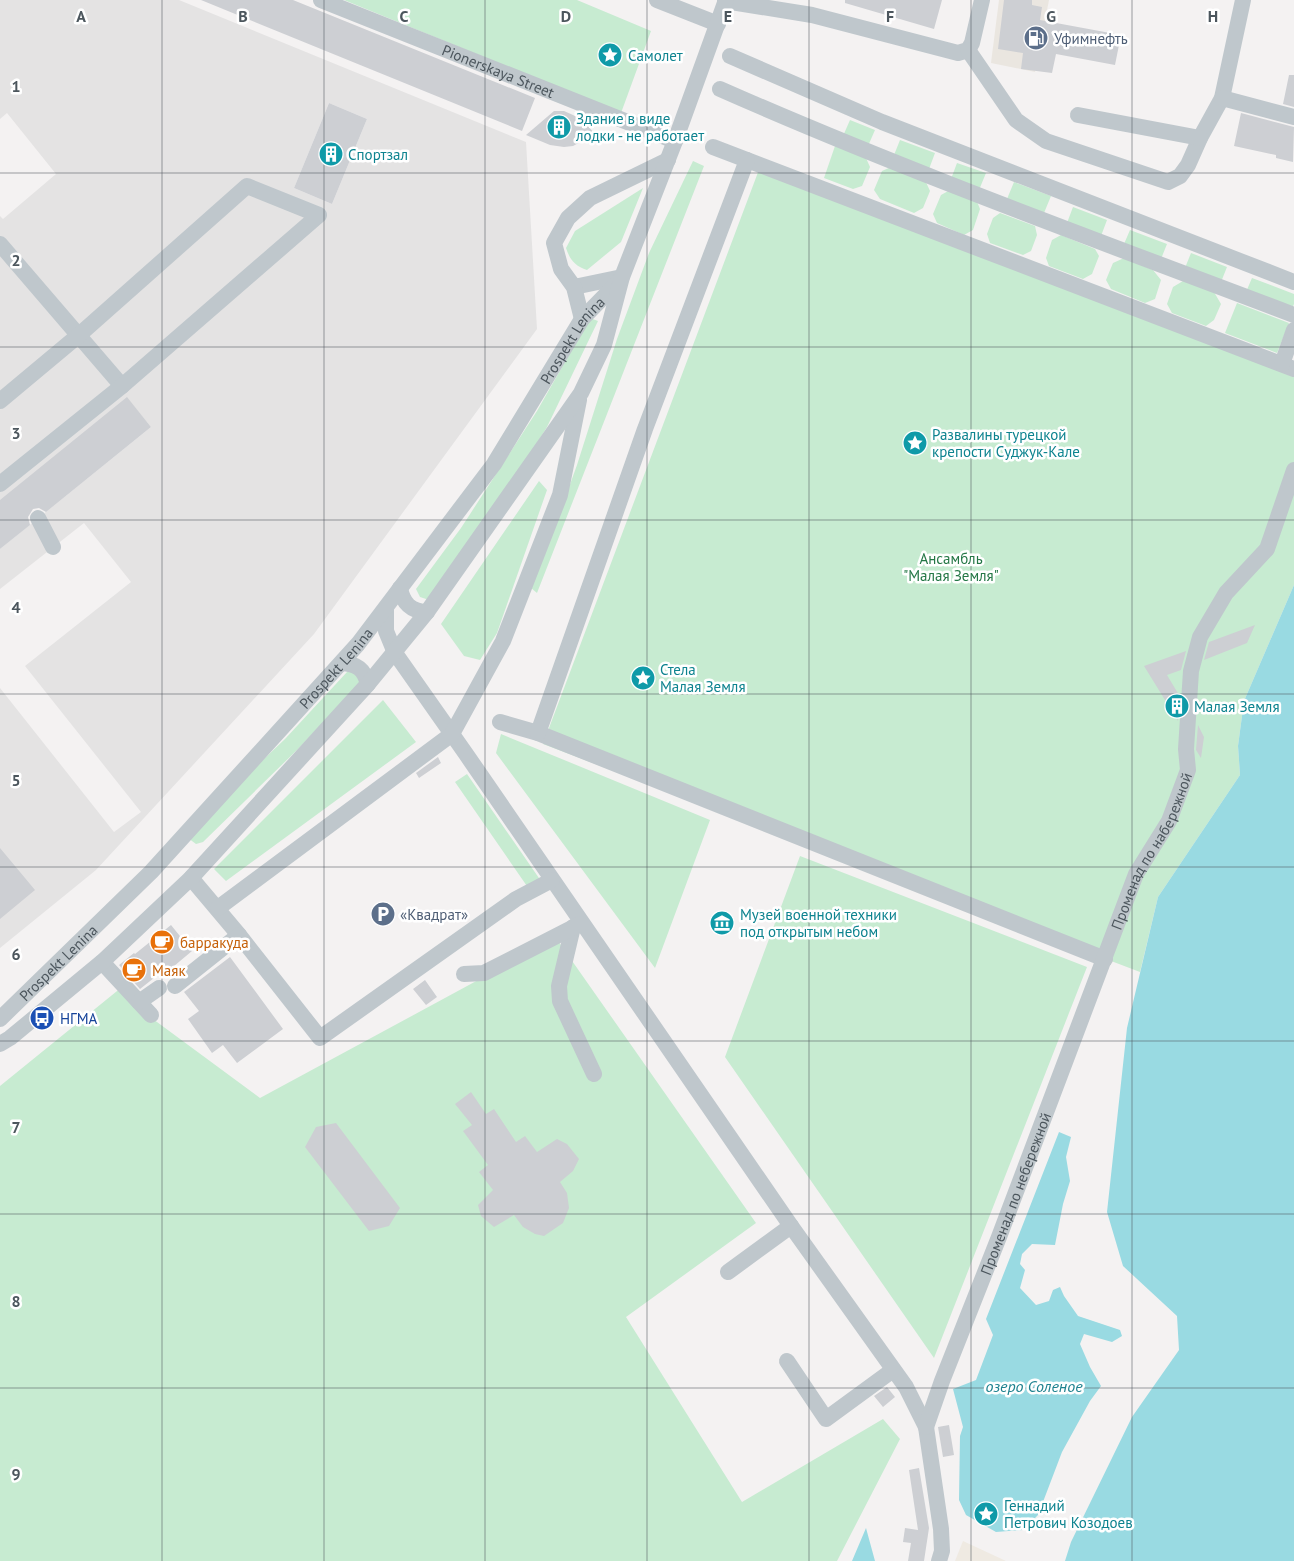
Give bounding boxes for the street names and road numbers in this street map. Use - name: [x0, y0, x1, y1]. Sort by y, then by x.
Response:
- street label: Pionerskaya Street: [440, 40, 557, 102]
- street label: Prospekt Lenina: [536, 292, 608, 387]
- street label: Prospekt Lenina: [295, 624, 377, 712]
- street label: Променад по набережной: [1106, 770, 1196, 932]
- street label: Prospekt Lenina: [15, 920, 101, 1005]
- street label: Променад по небережной: [976, 1110, 1055, 1278]

